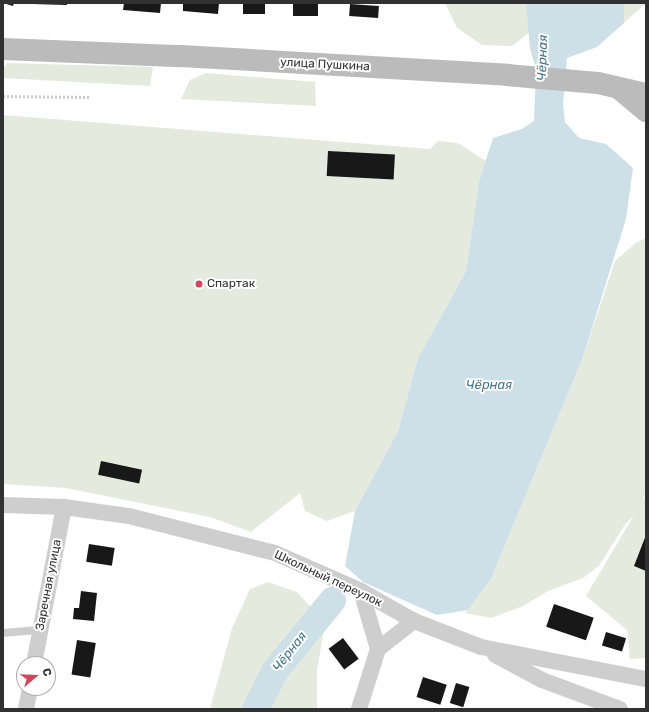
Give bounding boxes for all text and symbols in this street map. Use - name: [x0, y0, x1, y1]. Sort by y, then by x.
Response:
- water label: Чёрная: [534, 35, 552, 81]
- street label: улица Пушкина: [280, 55, 370, 75]
- place label: Спартак: [207, 277, 255, 291]
- marker: Спартак: [194, 279, 204, 289]
- water label: Чёрная: [466, 377, 512, 393]
- street label: Заречная улица: [33, 538, 65, 632]
- street label: Школьный переулок: [272, 548, 384, 610]
- water label: Чёрная: [270, 629, 310, 675]
- north arrow: [16, 656, 56, 696]
- text: С: [39, 666, 54, 678]

